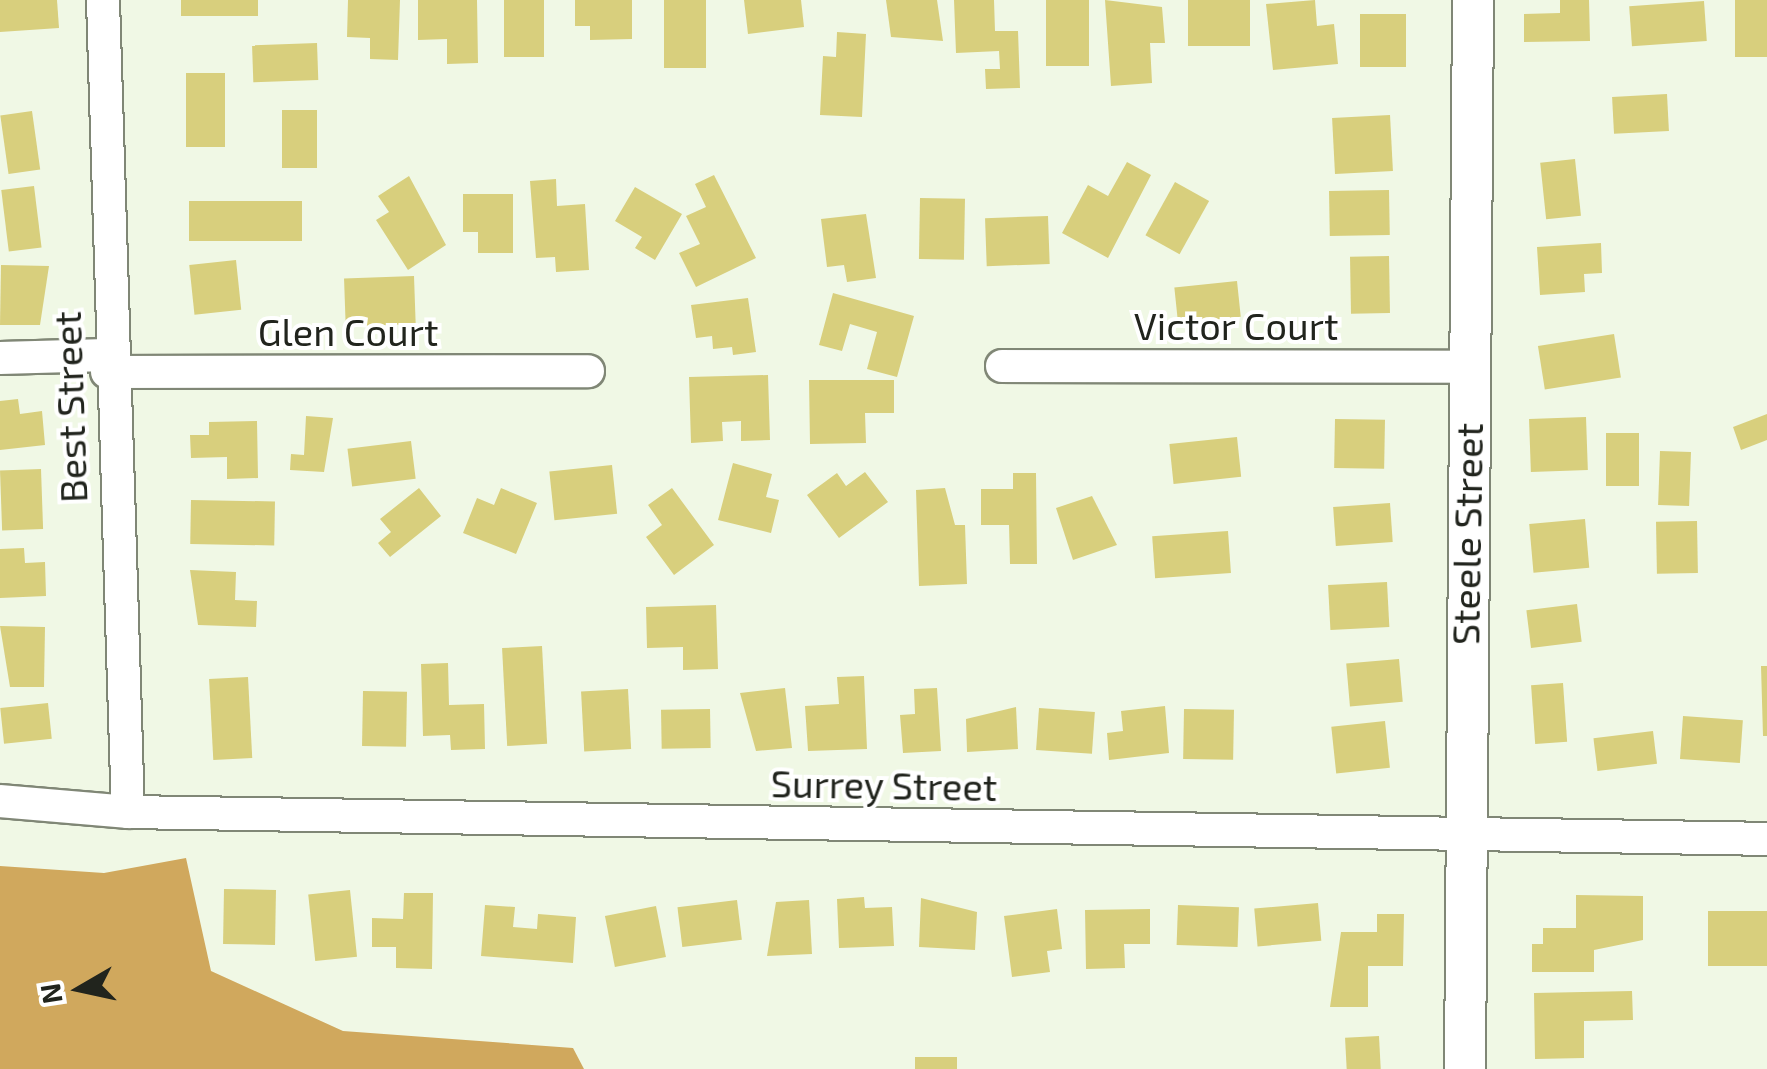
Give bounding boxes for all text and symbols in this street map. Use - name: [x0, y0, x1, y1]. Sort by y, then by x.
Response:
- street label: Victor Court: [1133, 303, 1339, 349]
- street label: Glen Court: [258, 309, 438, 355]
- street label: Best Street: [44, 310, 96, 504]
- street label: Steele Street: [1442, 423, 1492, 645]
- street label: Surrey Street: [770, 760, 998, 810]
- north arrow: [30, 939, 130, 1039]
- text: N: [32, 981, 69, 1006]

